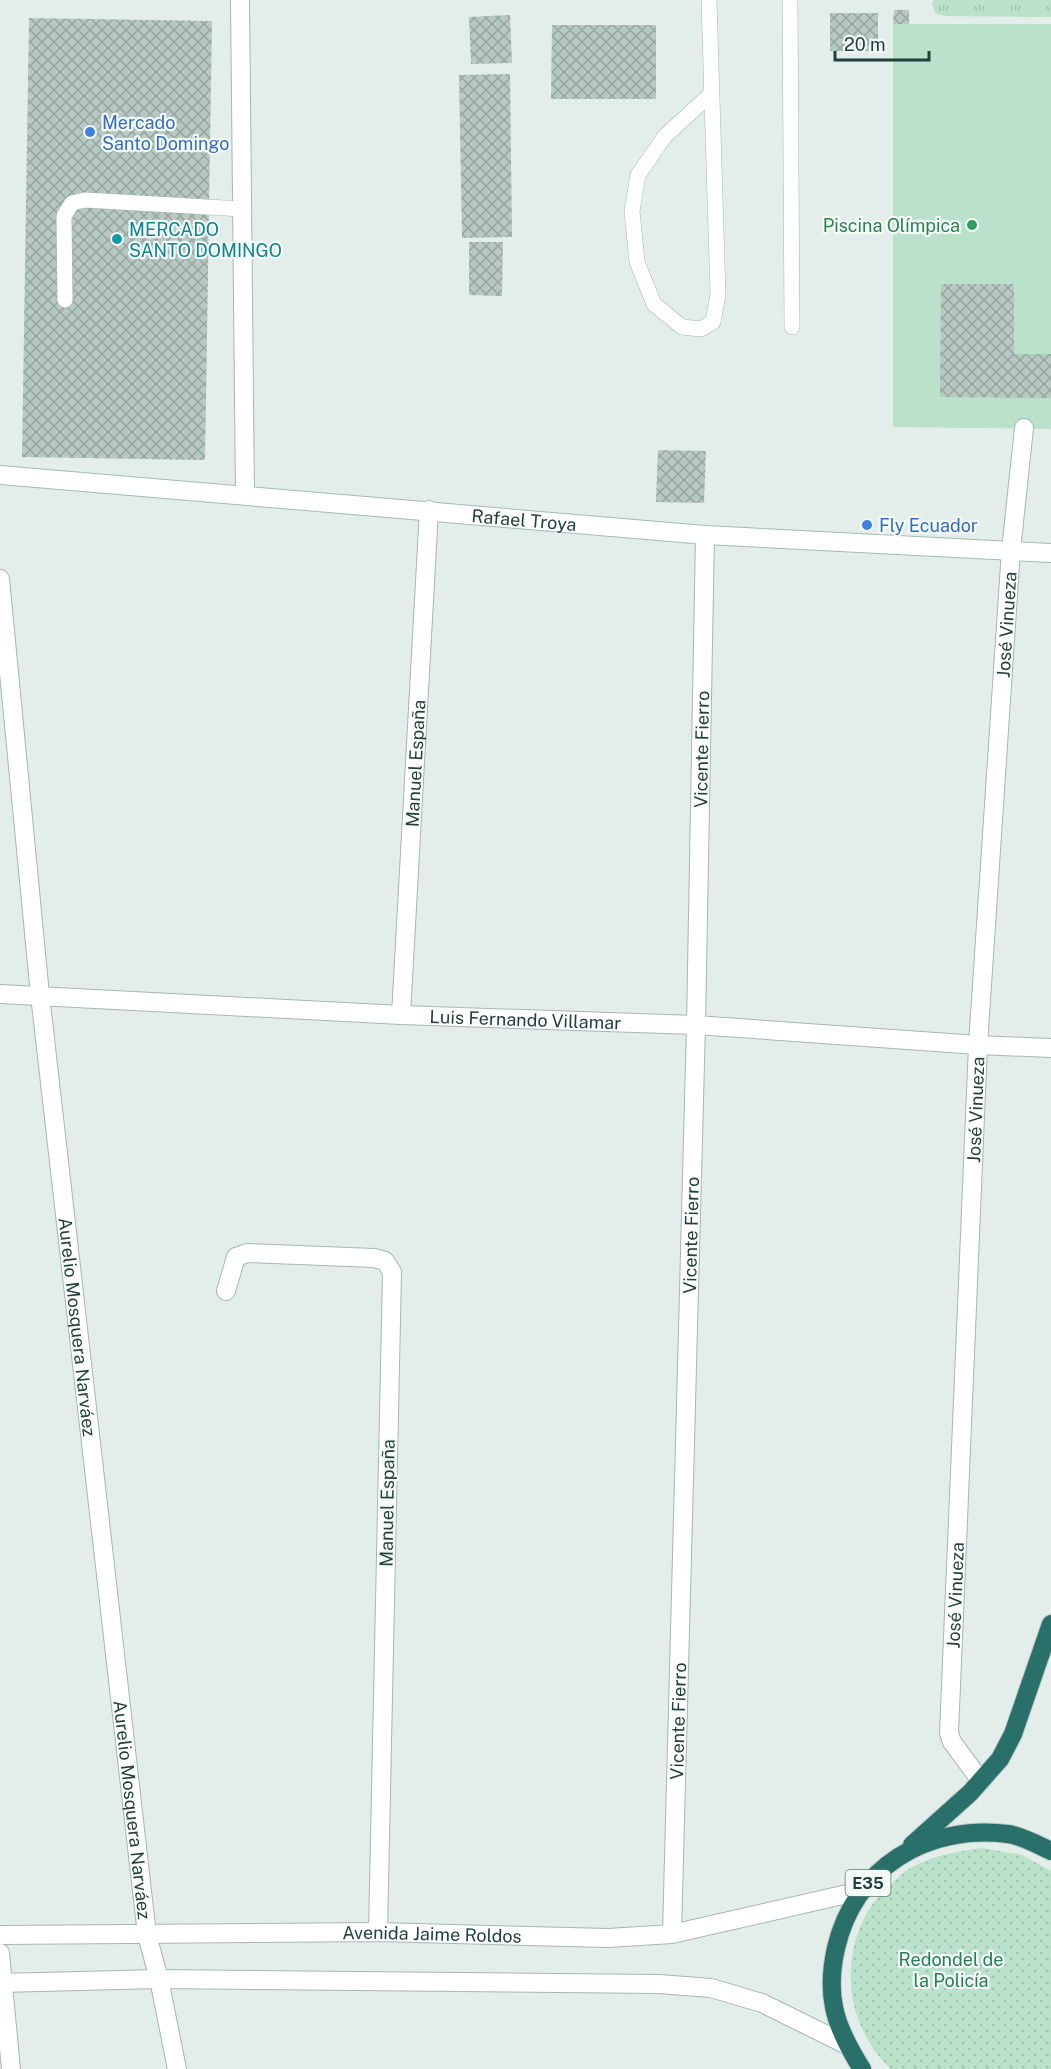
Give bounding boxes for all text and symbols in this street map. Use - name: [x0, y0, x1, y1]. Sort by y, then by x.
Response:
- scale bar: [835, 24, 930, 62]
- text: 20 m: [844, 34, 886, 55]
- place label: Mercado Santo Domingo: [102, 112, 229, 154]
- marker: Mercado Santo Domingo: [83, 125, 97, 139]
- place label: Piscina Olímpica: [823, 215, 960, 236]
- marker: Piscina Olímpica: [965, 218, 979, 232]
- place label: MERCADO SANTO DOMINGO: [129, 219, 282, 261]
- marker: MERCADO SANTO DOMINGO: [110, 232, 124, 246]
- street label: Rafael Troya: [471, 505, 577, 535]
- place label: Fly Ecuador: [879, 515, 978, 536]
- marker: Fly Ecuador: [860, 518, 874, 532]
- street label: José Vinueza: [992, 571, 1020, 678]
- street label: Vicente Fierro: [689, 691, 713, 808]
- street label: Manuel España: [401, 699, 429, 828]
- street label: Luis Fernando Villamar: [429, 1005, 622, 1033]
- street label: José Vinueza: [963, 1056, 988, 1163]
- street label: Vicente Fierro: [678, 1176, 702, 1294]
- street label: Aurelio Mosquera Narváez: [55, 1216, 101, 1438]
- street label: Manuel España: [375, 1439, 399, 1567]
- street label: José Vinueza: [942, 1542, 968, 1649]
- street label: Vicente Fierro: [666, 1662, 690, 1780]
- street label: Aurelio Mosquera Narváez: [110, 1699, 156, 1920]
- road number: E35: [846, 1870, 890, 1896]
- street label: Avenida Jaime Roldos: [342, 1921, 522, 1946]
- park label: Redondel de la Policía: [899, 1949, 1003, 1991]

